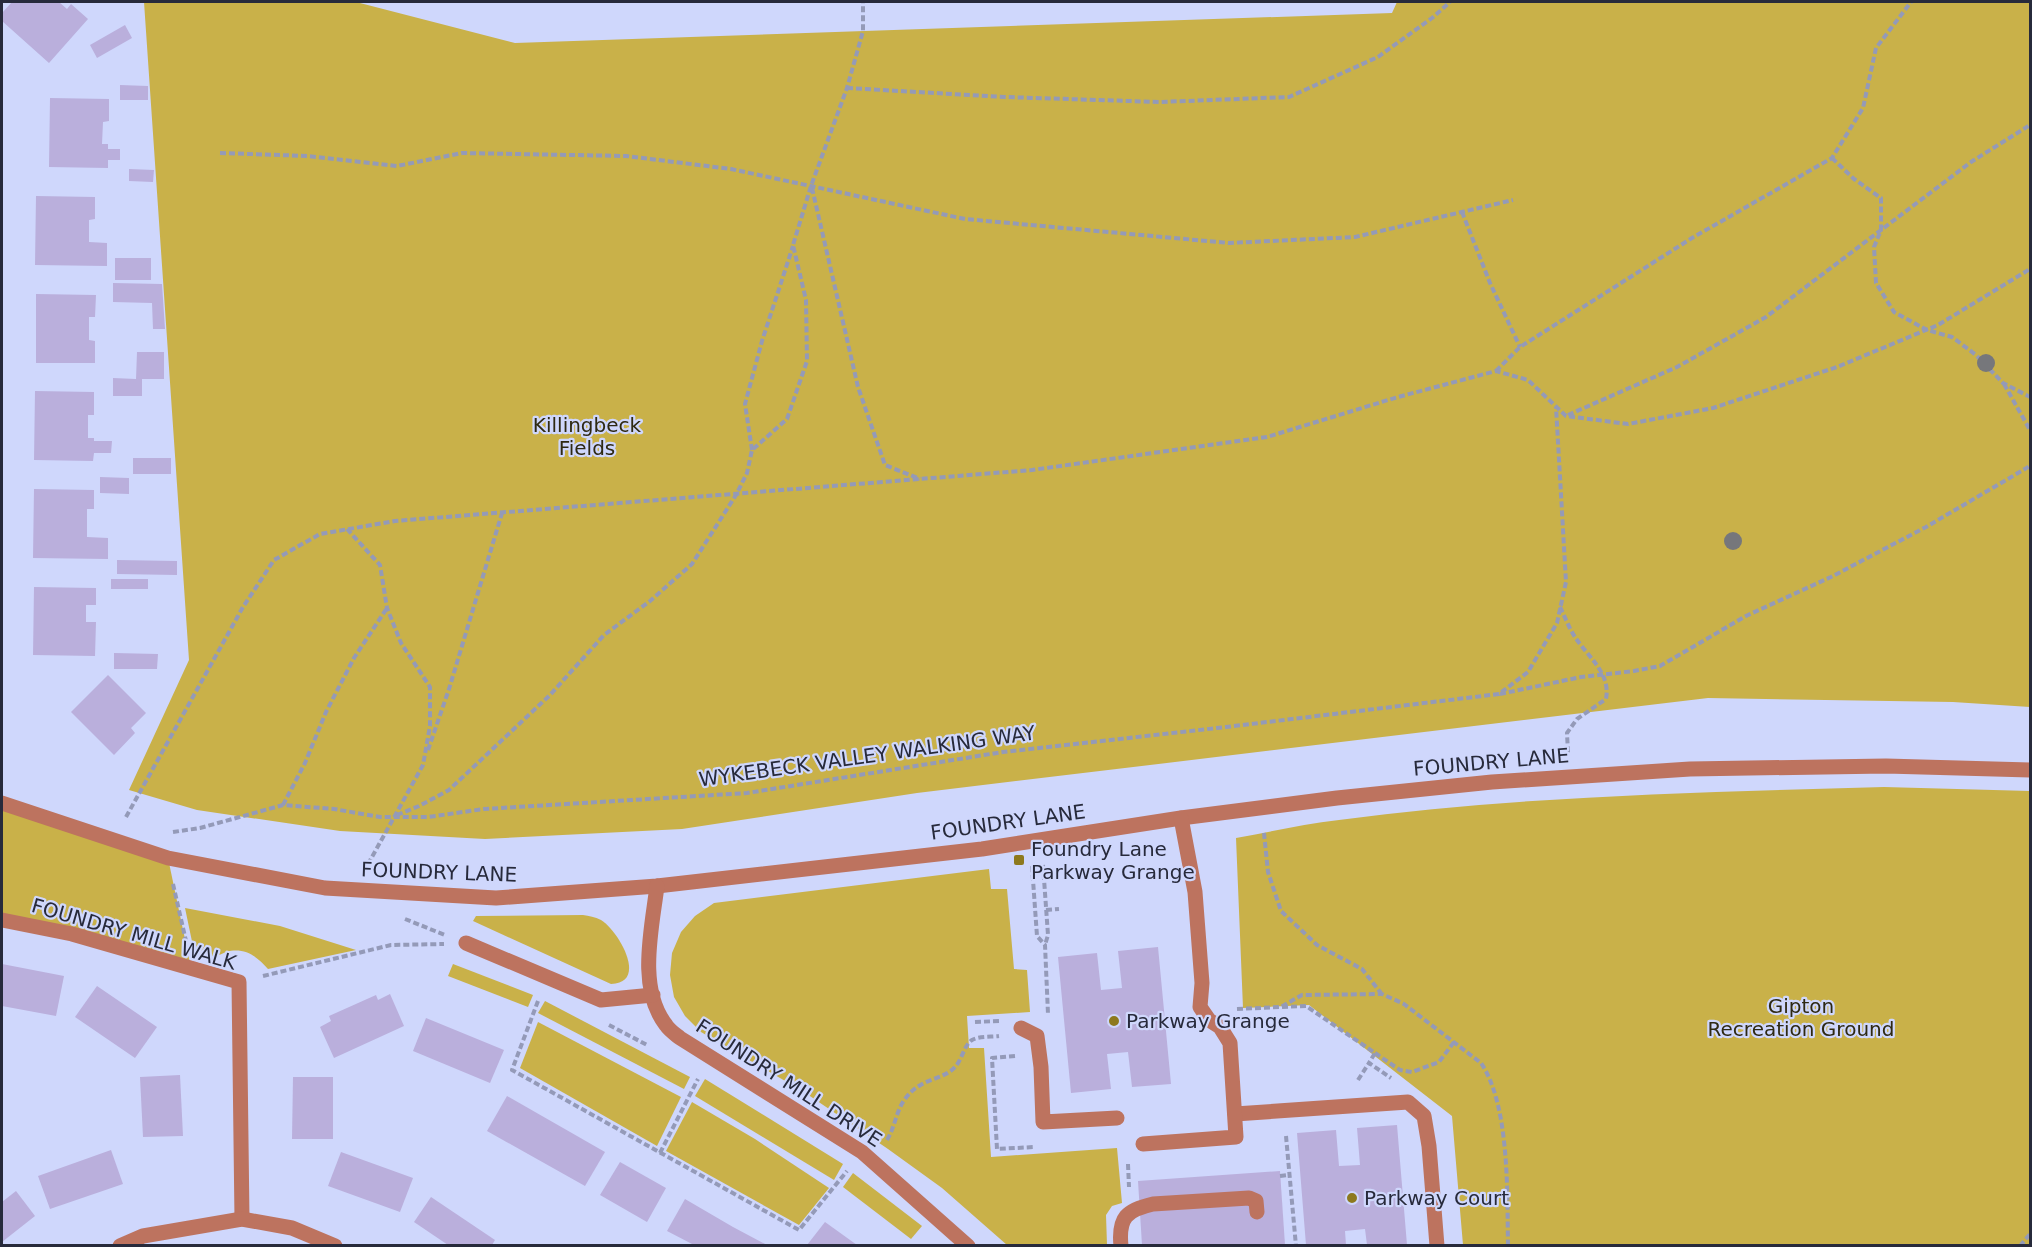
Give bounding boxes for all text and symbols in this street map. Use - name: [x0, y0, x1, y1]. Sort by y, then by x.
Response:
- park label: Killingbeck Fields: [533, 413, 642, 460]
- street label: WYKEBECK VALLEY WALKING WAY: [697, 720, 1038, 792]
- street label: FOUNDRY LANE: [1412, 743, 1570, 781]
- street label: FOUNDRY LANE: [929, 799, 1087, 845]
- place label: Foundry Lane Parkway Grange: [1031, 837, 1195, 884]
- marker: Foundry Lane Parkway Grange: [1012, 853, 1026, 867]
- street label: FOUNDRY LANE: [360, 857, 518, 887]
- street label: FOUNDRY MILL WALK: [29, 893, 240, 975]
- park label: Gipton Recreation Ground: [1708, 994, 1894, 1041]
- place label: Parkway Grange: [1126, 1009, 1290, 1033]
- street label: FOUNDRY MILL DRIVE: [692, 1014, 886, 1152]
- marker: Parkway Grange: [1107, 1014, 1121, 1028]
- place label: Parkway Court: [1364, 1186, 1509, 1210]
- marker: Parkway Court: [1345, 1191, 1359, 1205]

